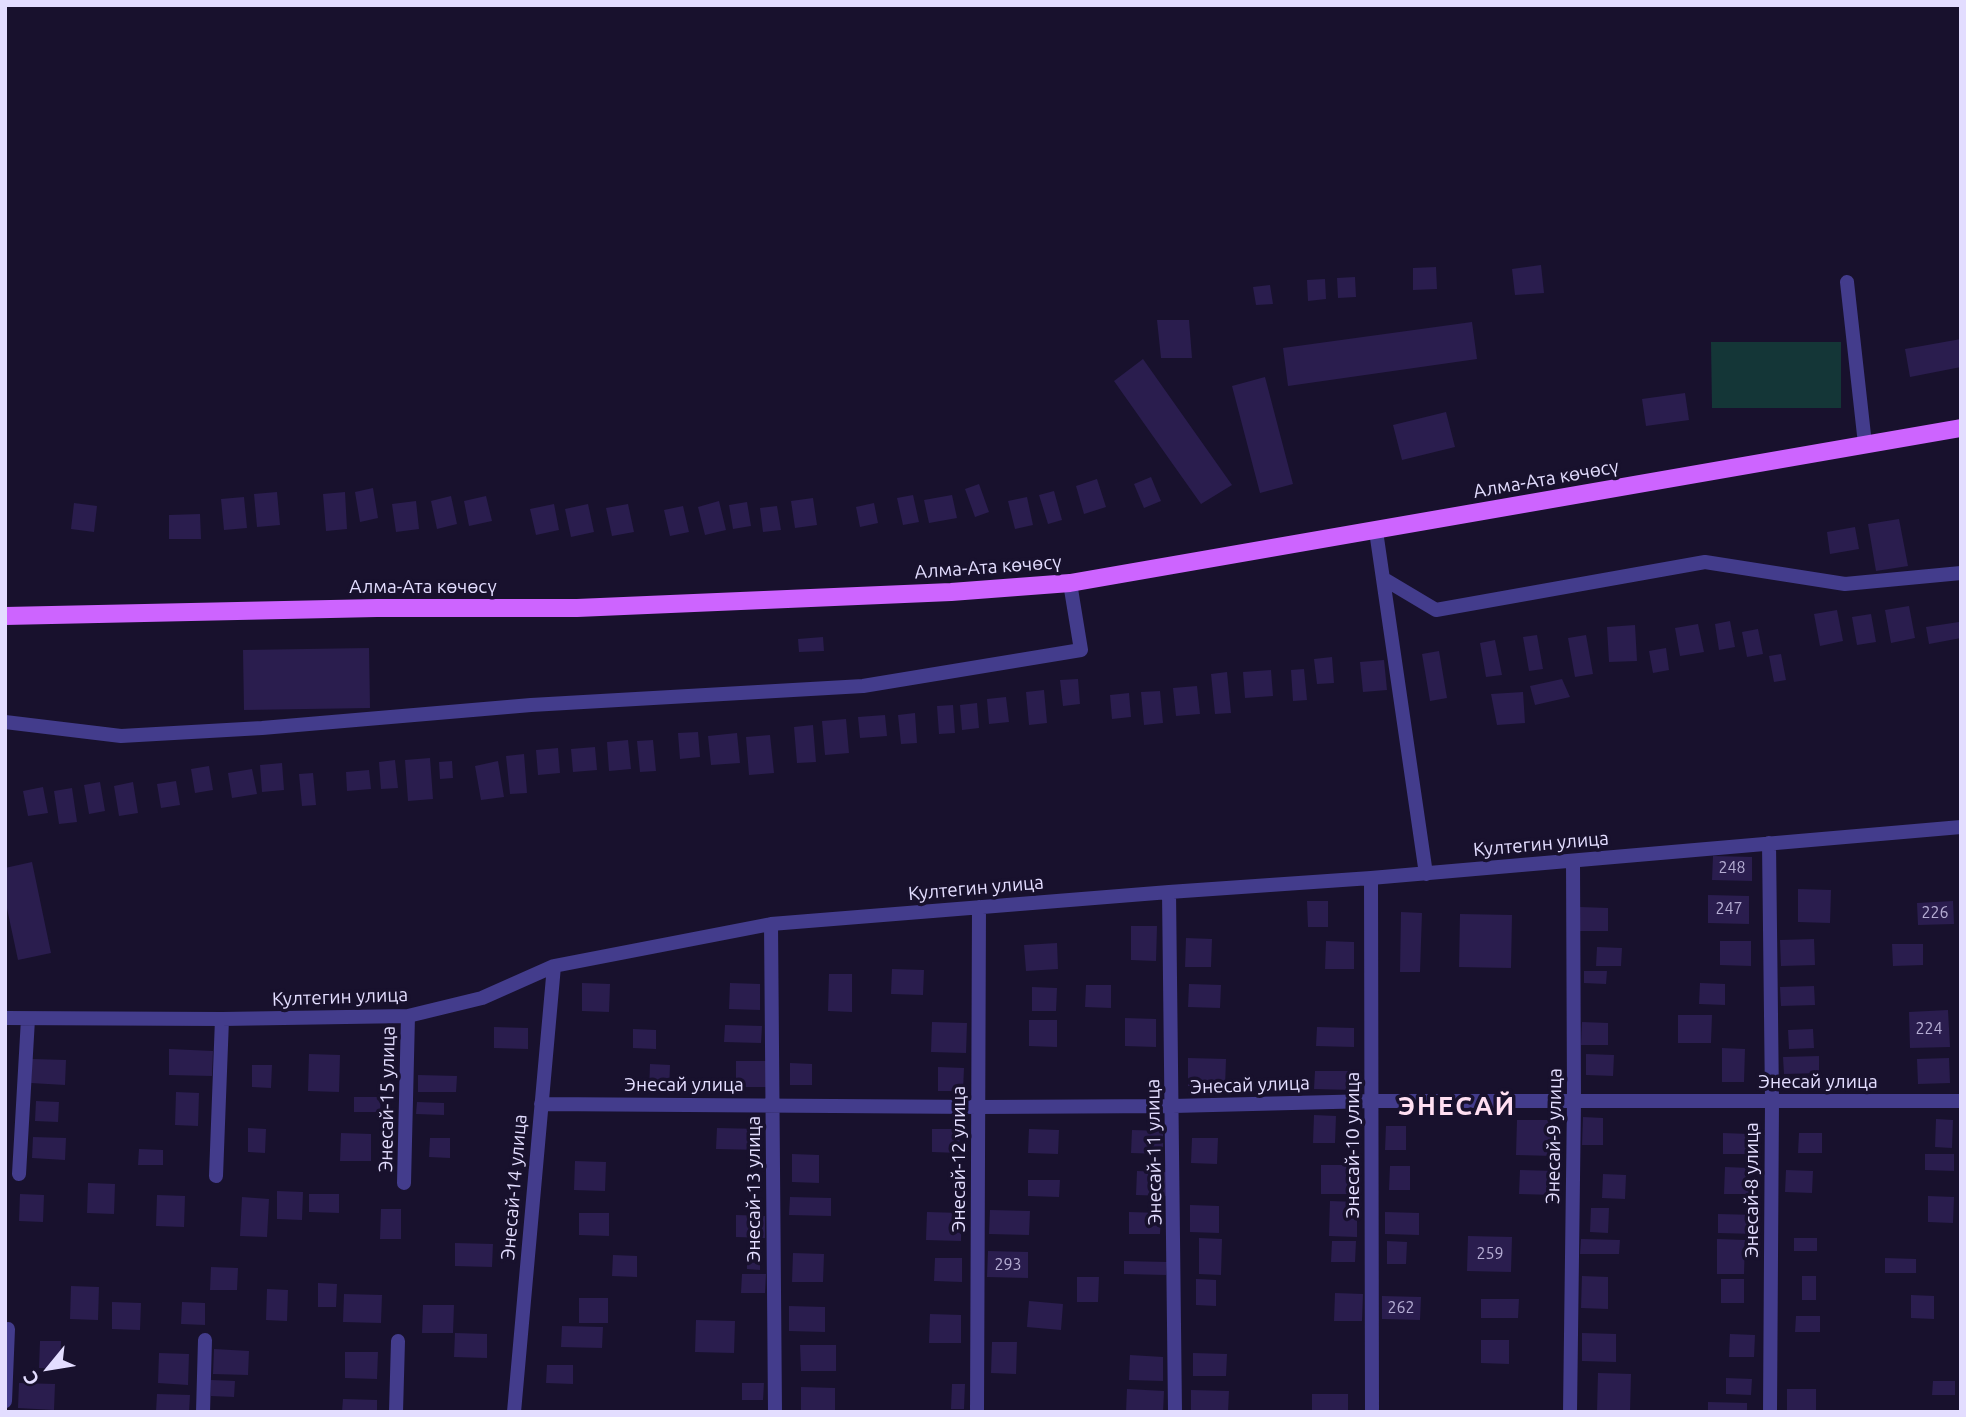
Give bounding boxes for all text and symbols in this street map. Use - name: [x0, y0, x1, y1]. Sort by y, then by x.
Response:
- street label: Алма-Ата көчөсү: [1471, 455, 1621, 503]
- street label: Алма-Ата көчөсү: [914, 550, 1062, 584]
- street label: Алма-Ата көчөсү: [349, 576, 497, 598]
- street label: Култегин улица: [1472, 827, 1610, 861]
- house number: 248: [1718, 858, 1746, 878]
- street label: Култегин улица: [907, 871, 1045, 905]
- house number: 247: [1715, 899, 1743, 919]
- house number: 226: [1921, 903, 1949, 923]
- street label: Култегин улица: [272, 983, 408, 1011]
- house number: 224: [1915, 1019, 1943, 1039]
- street label: Энесай-15 улица: [374, 1026, 400, 1172]
- street label: Энесай-9 улица: [1541, 1068, 1567, 1204]
- street label: Энесай улица: [1758, 1071, 1878, 1093]
- street label: Энесай улица: [1190, 1072, 1310, 1098]
- street label: Энесай-10 улица: [1342, 1072, 1364, 1218]
- street label: Энесай улица: [624, 1074, 744, 1096]
- street label: Энесай-11 улица: [1141, 1079, 1167, 1225]
- street label: Энесай-12 улица: [948, 1086, 970, 1232]
- district label: ЭНЕСАЙ: [1399, 1090, 1515, 1122]
- street label: Энесай-14 улица: [496, 1113, 532, 1261]
- street label: Энесай-13 улица: [743, 1116, 765, 1262]
- street label: Энесай-8 улица: [1741, 1122, 1763, 1258]
- house number: 259: [1476, 1244, 1504, 1264]
- house number: 293: [994, 1255, 1022, 1275]
- house number: 262: [1387, 1298, 1415, 1318]
- north arrow: [14, 1333, 84, 1403]
- text: С: [18, 1368, 43, 1389]

